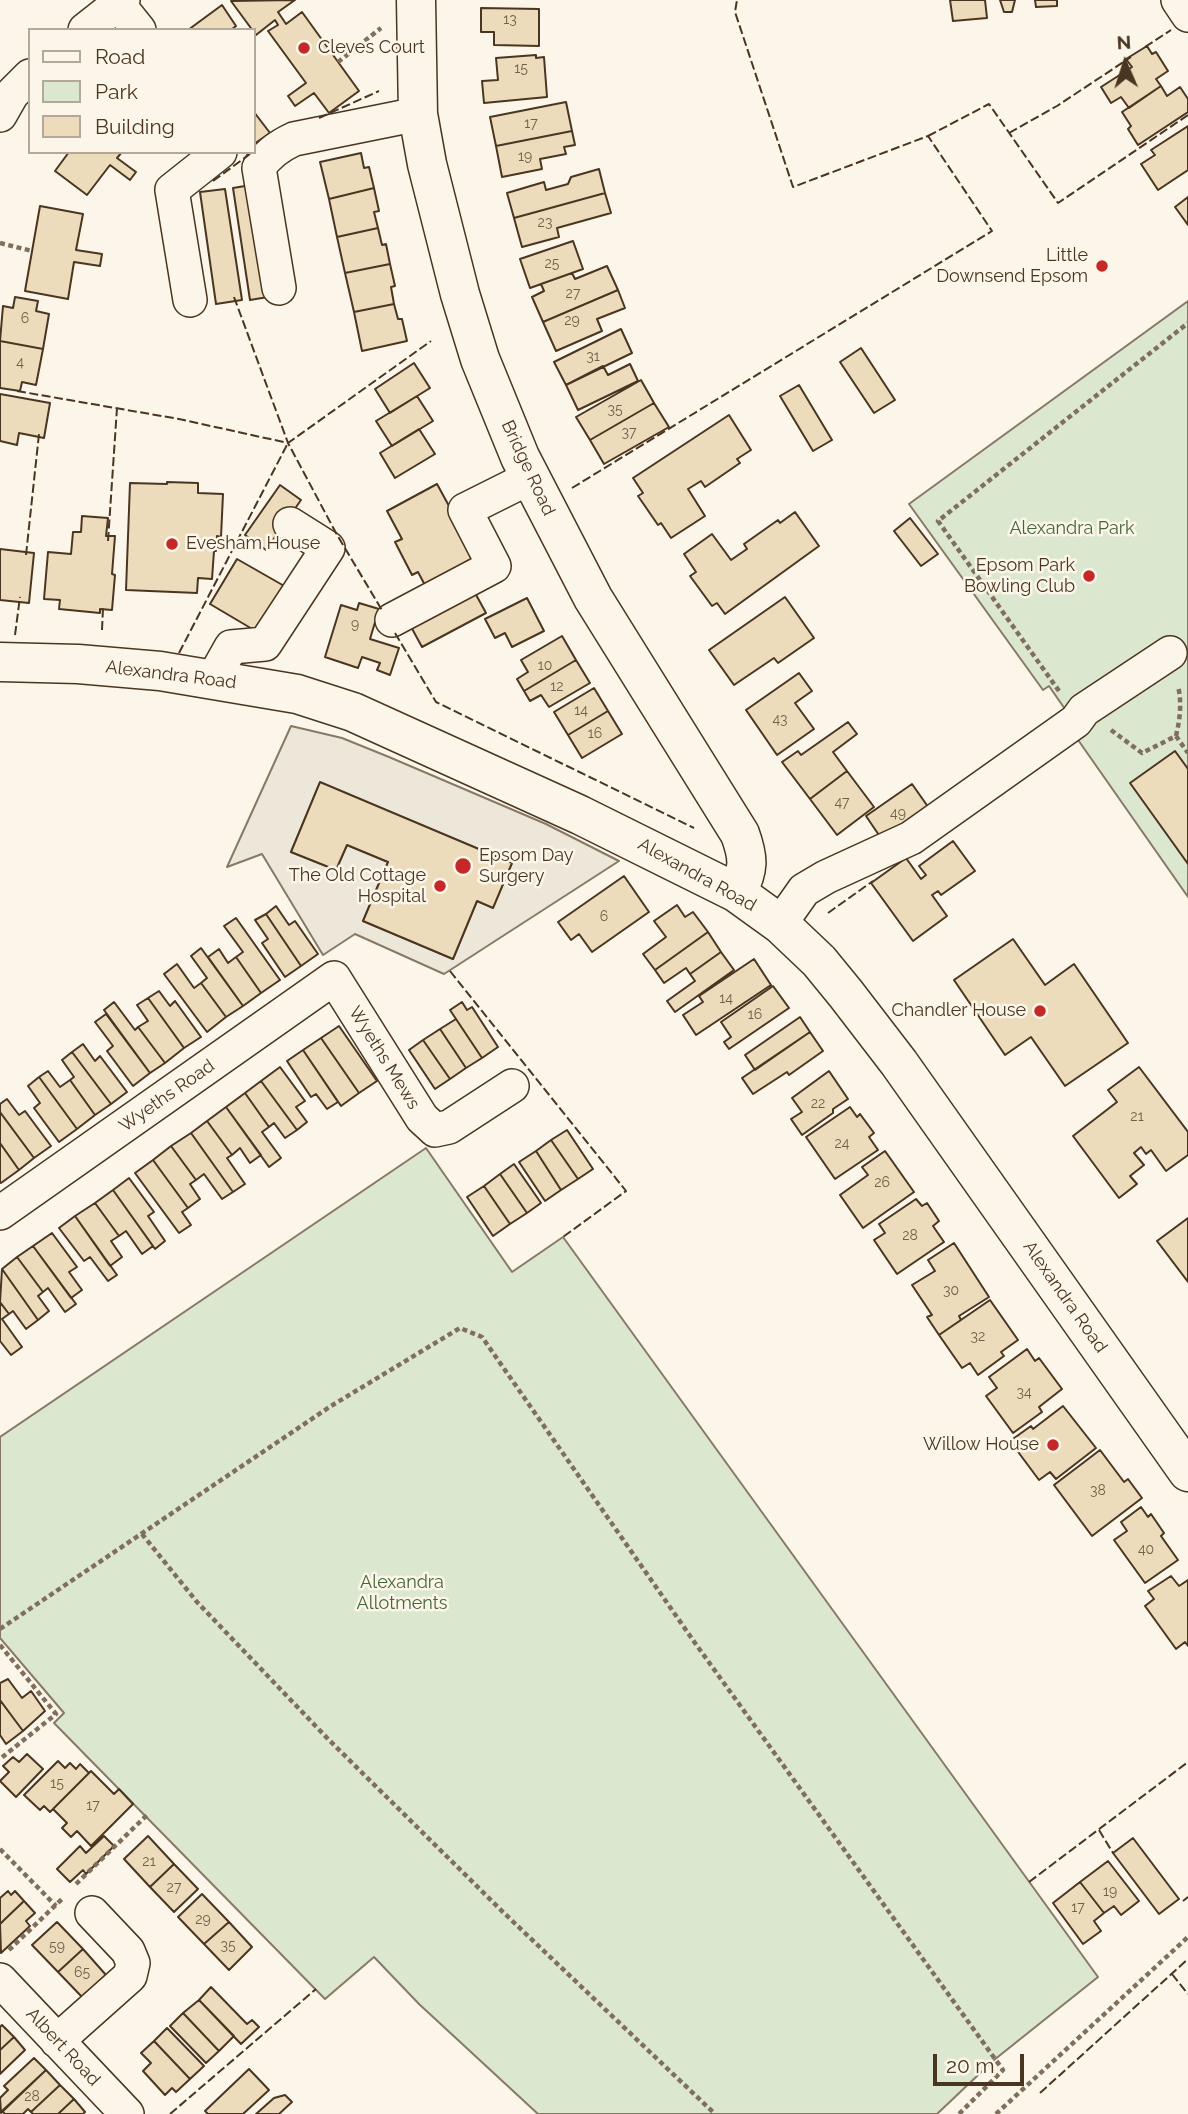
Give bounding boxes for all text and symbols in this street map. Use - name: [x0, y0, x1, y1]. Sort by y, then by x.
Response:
- house number: 13: [503, 12, 517, 28]
- legend: [28, 28, 256, 154]
- north arrow: [1090, 28, 1160, 98]
- text: N: [1116, 31, 1132, 53]
- place label: Cleves Court: [318, 37, 425, 59]
- marker: Cleves Court: [296, 40, 312, 56]
- text: Road: [95, 44, 145, 69]
- house number: 15: [514, 61, 528, 77]
- text: Park: [95, 79, 138, 104]
- text: Building: [95, 114, 175, 139]
- house number: 17: [524, 116, 538, 132]
- house number: 19: [518, 149, 532, 165]
- house number: 23: [538, 215, 552, 231]
- place label: Little Downsend Epsom: [936, 245, 1088, 288]
- house number: 25: [545, 256, 559, 272]
- marker: Little Downsend Epsom: [1094, 258, 1110, 274]
- house number: 27: [566, 286, 580, 302]
- house number: 6: [21, 311, 29, 327]
- house number: 29: [564, 313, 580, 329]
- house number: 31: [586, 349, 600, 365]
- house number: 4: [16, 355, 24, 371]
- house number: 35: [607, 402, 623, 418]
- street label: Bridge Road: [496, 417, 560, 519]
- house number: 37: [622, 425, 636, 441]
- park label: Alexandra Park: [1009, 518, 1135, 540]
- place label: Evesham House: [186, 533, 320, 555]
- marker: Evesham House: [164, 536, 180, 552]
- place label: Epsom Park Bowling Club: [964, 555, 1075, 598]
- marker: Epsom Park Bowling Club: [1081, 568, 1097, 584]
- house number: 9: [351, 617, 359, 633]
- street label: Alexandra Road: [104, 656, 238, 694]
- house number: 10: [538, 658, 552, 674]
- house number: 12: [550, 679, 564, 695]
- house number: 14: [574, 703, 588, 719]
- house number: 43: [772, 712, 788, 728]
- house number: 16: [588, 726, 602, 742]
- house number: 47: [834, 795, 850, 811]
- house number: 49: [890, 806, 906, 822]
- street label: Alexandra Road: [634, 834, 760, 916]
- place label: Epsom Day Surgery: [479, 845, 574, 888]
- marker: Epsom Day Surgery: [453, 856, 473, 876]
- place label: The Old Cottage Hospital: [289, 865, 426, 908]
- marker: The Old Cottage Hospital: [432, 878, 448, 894]
- house number: 6: [600, 909, 608, 925]
- house number: 14: [719, 991, 733, 1007]
- place label: Chandler House: [891, 1000, 1026, 1022]
- street label: Wyeths Mews: [344, 1003, 424, 1113]
- marker: Chandler House: [1032, 1003, 1048, 1019]
- house number: 16: [748, 1007, 762, 1023]
- street label: Wyeths Road: [115, 1055, 219, 1137]
- house number: 22: [811, 1096, 825, 1112]
- house number: 21: [1130, 1109, 1144, 1125]
- house number: 24: [835, 1136, 849, 1152]
- house number: 26: [874, 1175, 890, 1191]
- house number: 28: [902, 1228, 918, 1244]
- street label: Alexandra Road: [1018, 1237, 1112, 1357]
- house number: 30: [943, 1283, 959, 1299]
- house number: 32: [971, 1329, 985, 1345]
- house number: 34: [1016, 1385, 1032, 1401]
- place label: Willow House: [923, 1434, 1039, 1456]
- marker: Willow House: [1045, 1437, 1061, 1453]
- house number: 38: [1090, 1483, 1106, 1499]
- house number: 40: [1138, 1542, 1154, 1558]
- park label: Alexandra Allotments: [357, 1572, 447, 1614]
- house number: 15: [50, 1776, 64, 1792]
- house number: 17: [86, 1798, 100, 1814]
- house number: 21: [142, 1854, 156, 1870]
- house number: 27: [167, 1880, 181, 1896]
- house number: 19: [1103, 1884, 1117, 1900]
- house number: 17: [1071, 1900, 1085, 1916]
- house number: 29: [195, 1912, 211, 1928]
- house number: 35: [220, 1938, 236, 1954]
- house number: 59: [49, 1939, 65, 1955]
- house number: 65: [74, 1965, 90, 1981]
- street label: Albert Road: [21, 2003, 105, 2091]
- scale bar: [936, 2040, 1027, 2084]
- text: 20 m: [946, 2053, 994, 2078]
- house number: 28: [24, 2089, 40, 2105]

